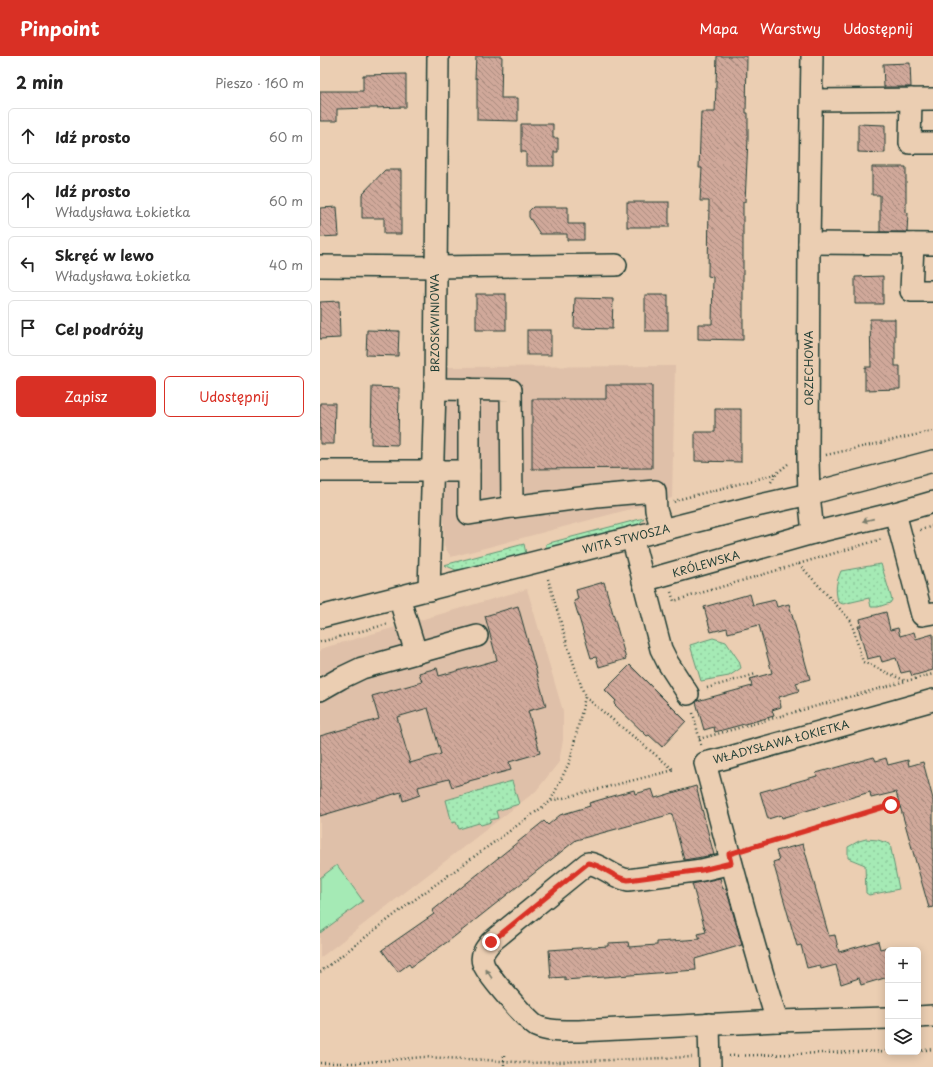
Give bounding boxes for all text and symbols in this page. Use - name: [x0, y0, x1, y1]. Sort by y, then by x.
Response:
- text: Pinpoint: [20, 14, 100, 42]
- text: Mapa: [700, 18, 738, 39]
- text: Warstwy: [760, 18, 821, 39]
- text: Udostępnij: [843, 18, 913, 39]
- text: 2 min: [16, 69, 63, 95]
- text: Pieszo · 160 m: [215, 73, 304, 92]
- icon: ahead: [17, 125, 39, 147]
- text: Idź prosto: [55, 125, 130, 148]
- text: 60 m: [269, 127, 303, 146]
- text: Idź prosto: [55, 179, 130, 202]
- icon: ahead: [17, 189, 39, 211]
- text: 60 m: [269, 191, 303, 210]
- text: Władysława Łokietka: [55, 202, 190, 221]
- text: Skręć w lewo: [55, 243, 154, 266]
- icon: left: [17, 253, 39, 275]
- text: 40 m: [269, 255, 303, 274]
- text: Władysława Łokietka: [55, 266, 190, 285]
- street label: BRZOSKWINIOWA: [426, 273, 443, 372]
- icon: arrive: [17, 317, 39, 339]
- text: Cel podróży: [55, 317, 143, 340]
- street label: ORZECHOWA: [800, 330, 817, 405]
- button: Zapisz: [16, 376, 156, 417]
- button: Udostępnij: [164, 376, 304, 417]
- one-way arrow: [862, 517, 874, 523]
- street label: WITA STWOSZA: [580, 519, 672, 558]
- street label: KRÓLEWSKA: [670, 546, 742, 581]
- street label: WŁADYSŁAWA ŁOKIETKA: [711, 715, 851, 768]
- route start: [882, 796, 900, 814]
- route end: [482, 933, 500, 951]
- map controls: [885, 947, 921, 1055]
- button: +: [885, 947, 921, 983]
- one-way arrow: [485, 969, 493, 979]
- button: −: [885, 983, 921, 1019]
- button: layers: [885, 1019, 921, 1055]

